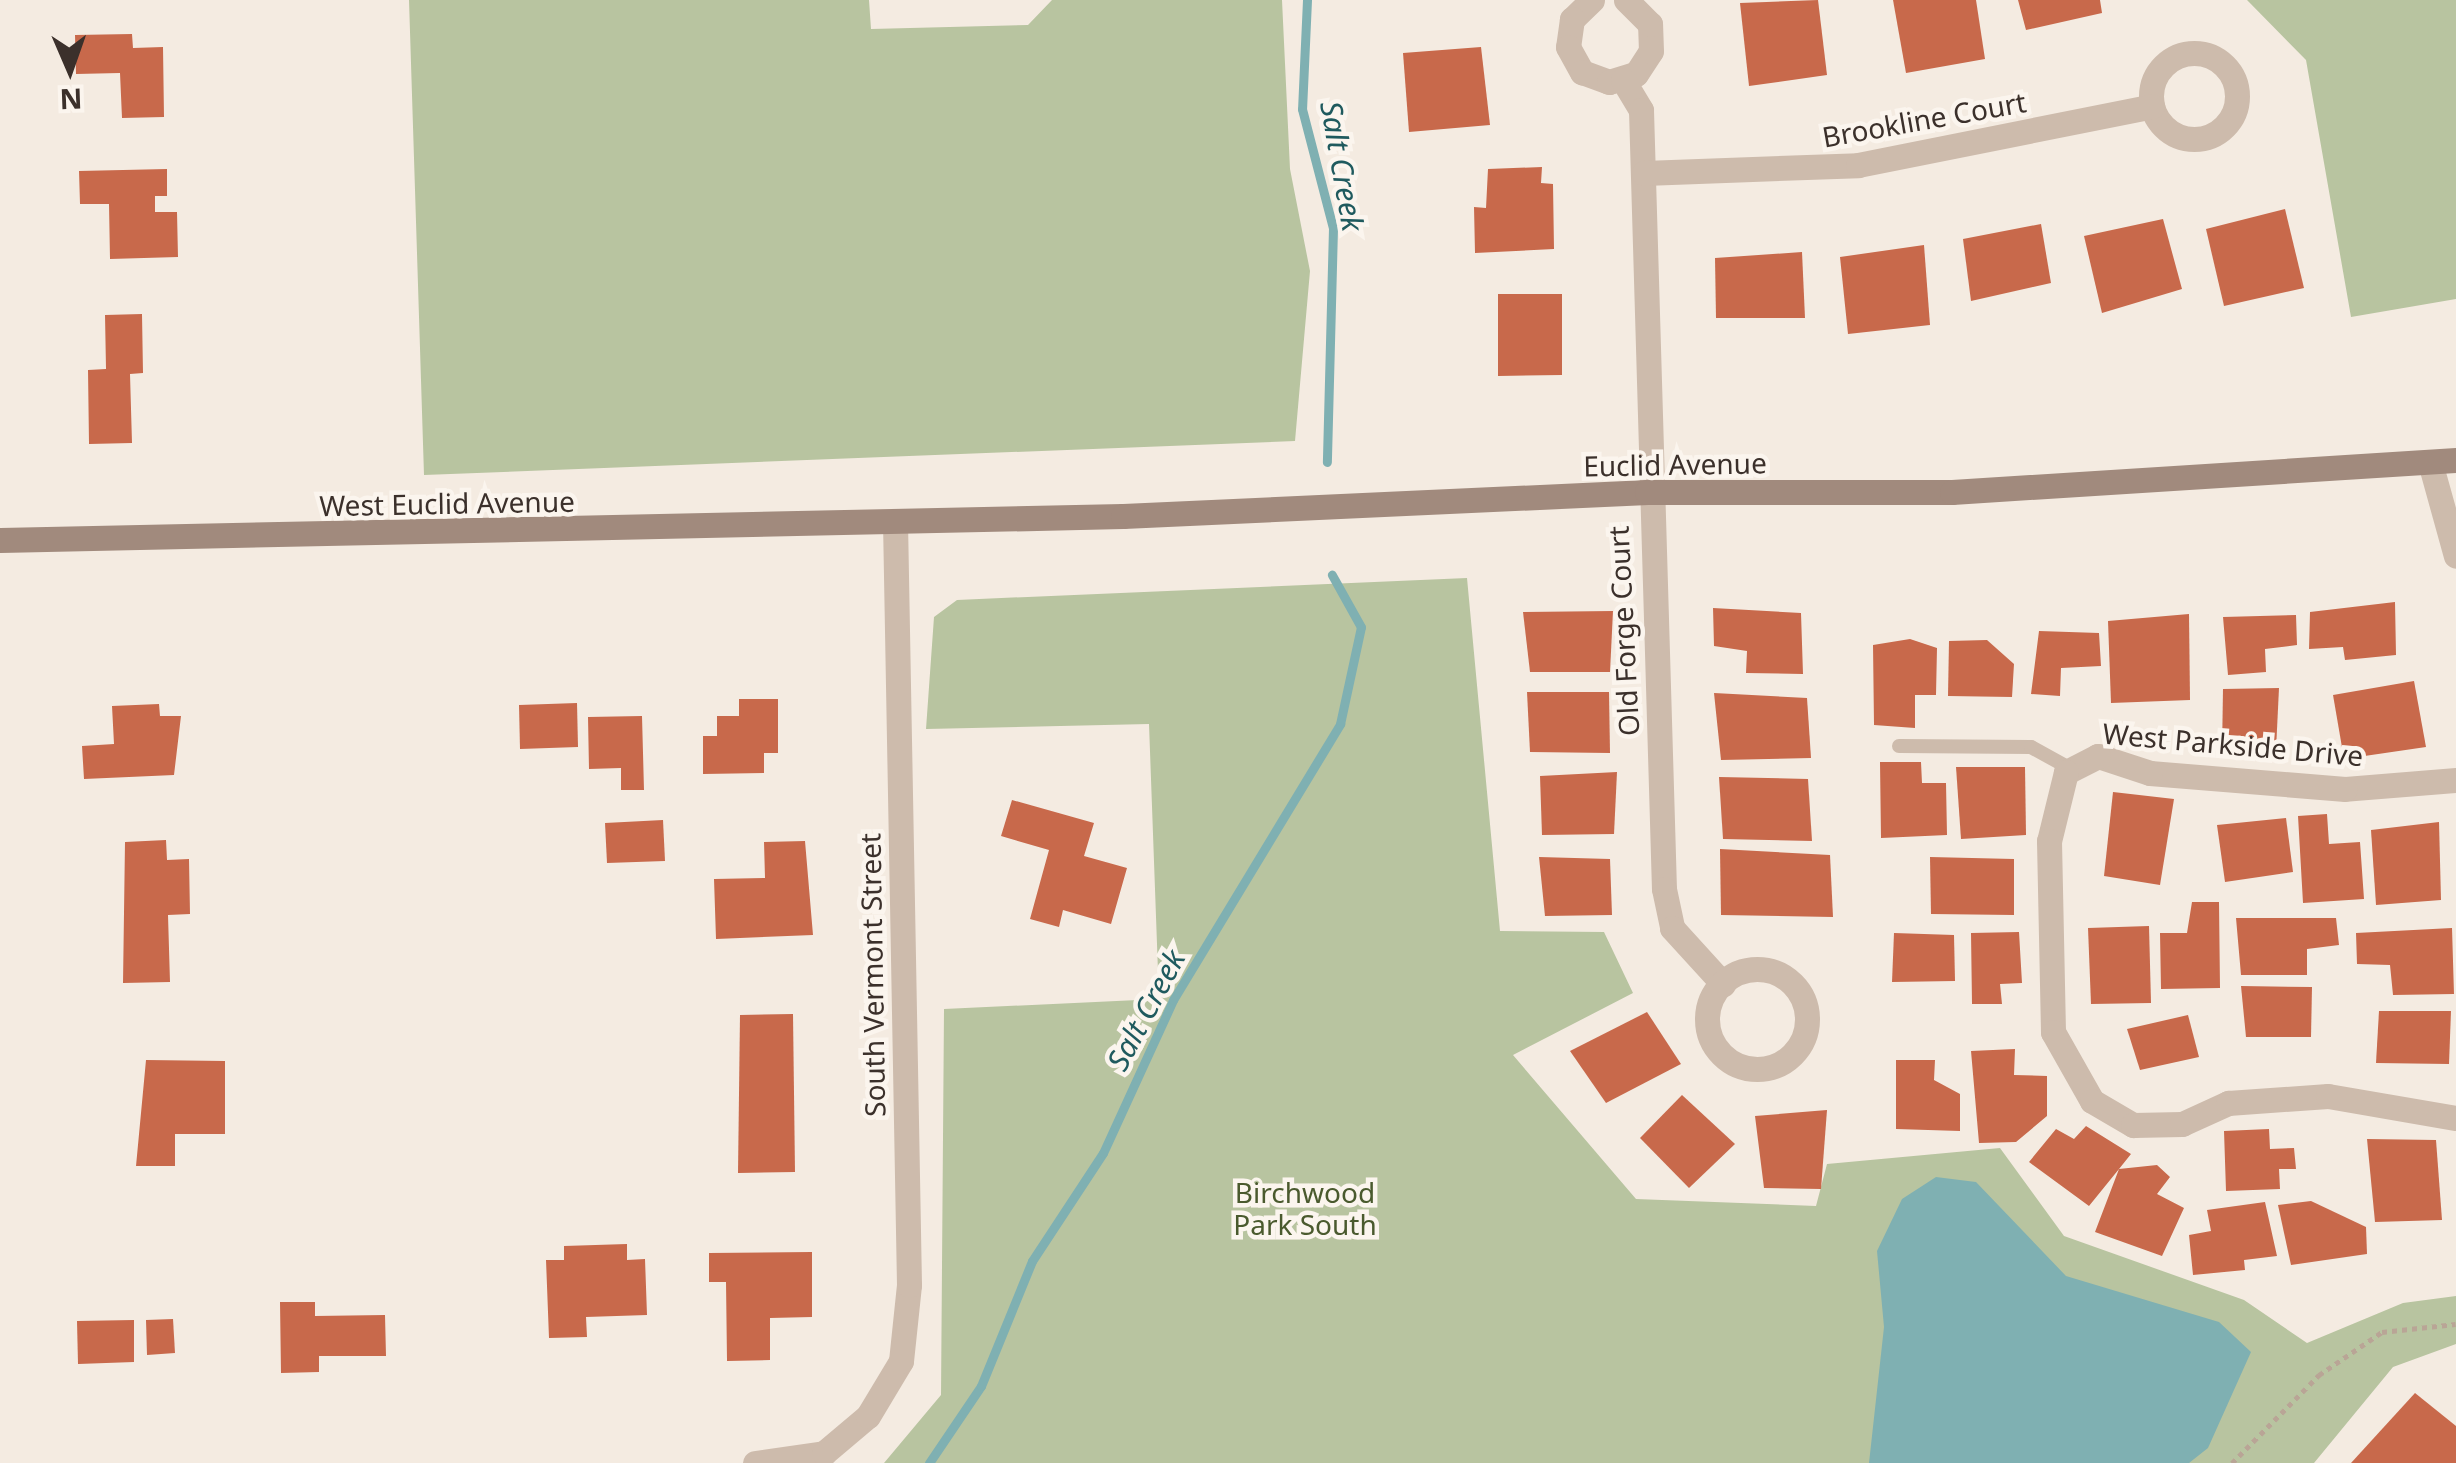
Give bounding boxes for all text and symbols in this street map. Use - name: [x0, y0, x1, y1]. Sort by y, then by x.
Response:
- north arrow: [20, 20, 120, 120]
- text: N: [59, 81, 83, 119]
- street label: Brookline Court: [1819, 85, 2029, 153]
- water label: Salt Creek: [1313, 98, 1371, 234]
- street label: Euclid Avenue: [1583, 446, 1767, 482]
- street label: West Euclid Avenue: [319, 484, 575, 522]
- street label: Old Forge Court: [1601, 525, 1645, 737]
- street label: West Parkside Drive: [2101, 716, 2365, 772]
- street label: South Vermont Street: [853, 833, 891, 1117]
- water label: Salt Creek: [1099, 944, 1193, 1076]
- park label: Birchwood Park South: [1233, 1175, 1377, 1241]

